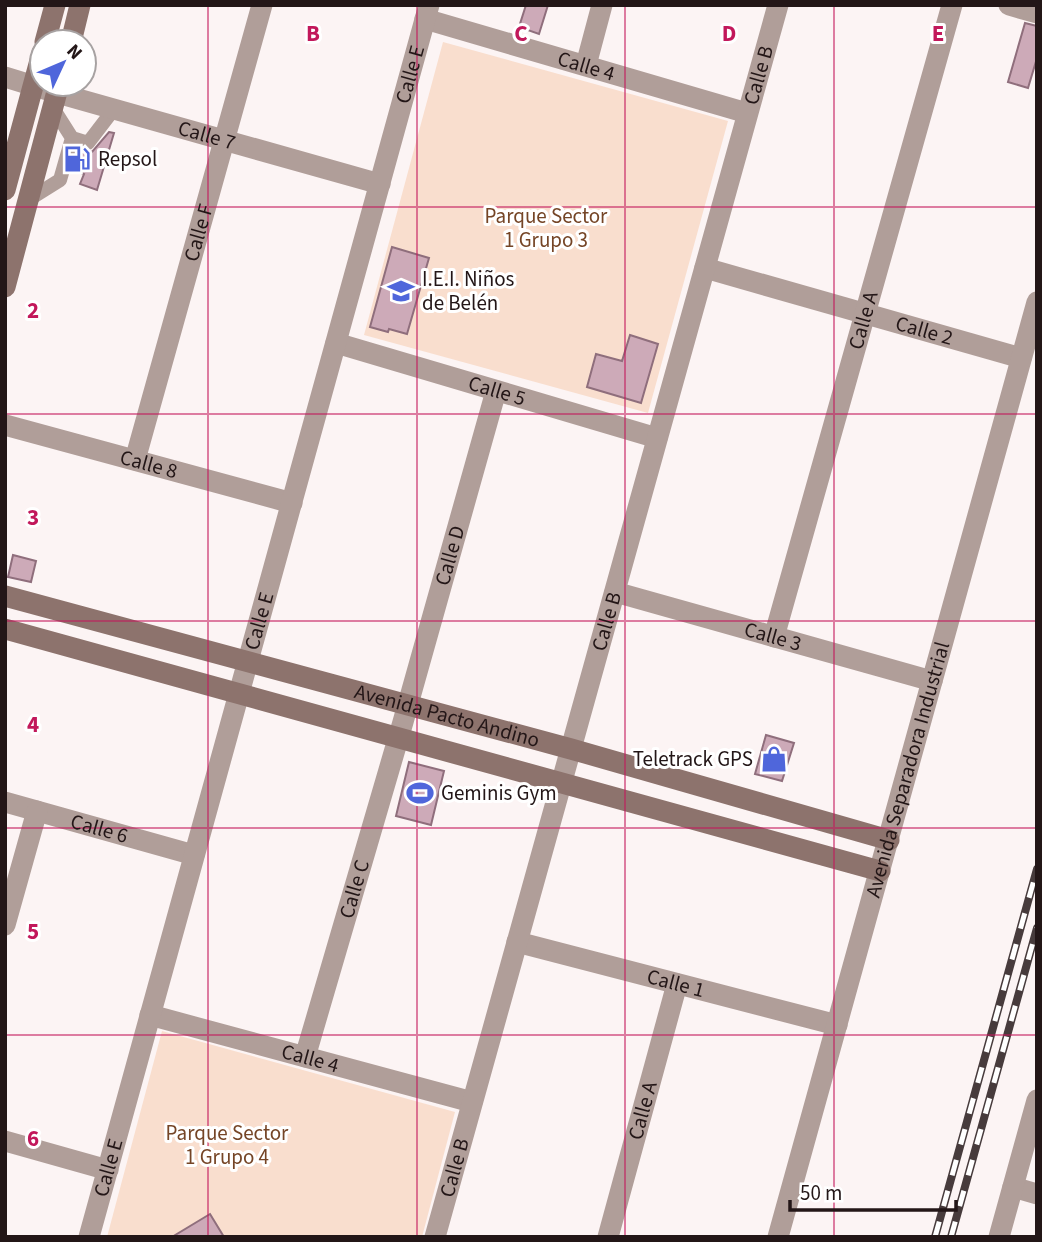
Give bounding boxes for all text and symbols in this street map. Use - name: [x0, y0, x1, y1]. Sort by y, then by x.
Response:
- text: B: [306, 17, 320, 50]
- text: C: [514, 17, 528, 50]
- text: D: [722, 17, 736, 50]
- text: E: [932, 17, 944, 50]
- north arrow: [28, 28, 98, 98]
- text: N: [60, 38, 88, 66]
- street label: Calle E: [388, 42, 432, 107]
- street label: Calle B: [736, 42, 781, 108]
- street label: Calle 4: [554, 44, 618, 89]
- street label: Calle 7: [175, 113, 239, 158]
- fuel station icon: Repsol: [62, 144, 92, 174]
- place label: Repsol: [98, 144, 157, 174]
- street label: Calle F: [176, 201, 221, 265]
- park label: Parque Sector 1 Grupo 3: [485, 201, 608, 255]
- place label: I.E.I. Niños de Belén: [422, 264, 515, 318]
- school or university icon: I.E.I. Niños de Belén: [386, 276, 416, 306]
- street label: Calle A: [841, 287, 886, 353]
- text: 2: [27, 294, 39, 327]
- street label: Calle 2: [892, 308, 956, 353]
- street label: Calle 5: [465, 368, 529, 413]
- street label: Calle 8: [117, 442, 181, 486]
- text: 3: [27, 501, 39, 534]
- street label: Calle D: [427, 522, 472, 589]
- street label: Calle B: [584, 588, 629, 654]
- street label: Calle E: [237, 589, 281, 653]
- street label: Calle 3: [741, 614, 805, 659]
- street label: Avenida Separadora Industrial: [858, 638, 957, 901]
- street label: Avenida Pacto Andino: [351, 676, 543, 755]
- text: 4: [27, 708, 39, 741]
- place label: Teletrack GPS: [633, 744, 753, 774]
- shop icon: Teletrack GPS: [759, 744, 789, 774]
- sports icon: Geminis Gym: [405, 778, 435, 808]
- place label: Geminis Gym: [441, 778, 557, 808]
- street label: Calle 6: [67, 806, 132, 851]
- street label: Calle C: [331, 856, 377, 922]
- text: 5: [27, 915, 39, 948]
- street label: Calle 1: [644, 961, 708, 1005]
- street label: Calle 4: [278, 1036, 342, 1080]
- street label: Calle A: [620, 1077, 665, 1143]
- park label: Parque Sector 1 Grupo 4: [166, 1118, 289, 1172]
- text: 6: [27, 1122, 39, 1155]
- street label: Calle E: [86, 1135, 130, 1200]
- street label: Calle B: [432, 1135, 477, 1201]
- scale bar: [790, 1168, 956, 1212]
- text: 50 m: [800, 1178, 842, 1208]

